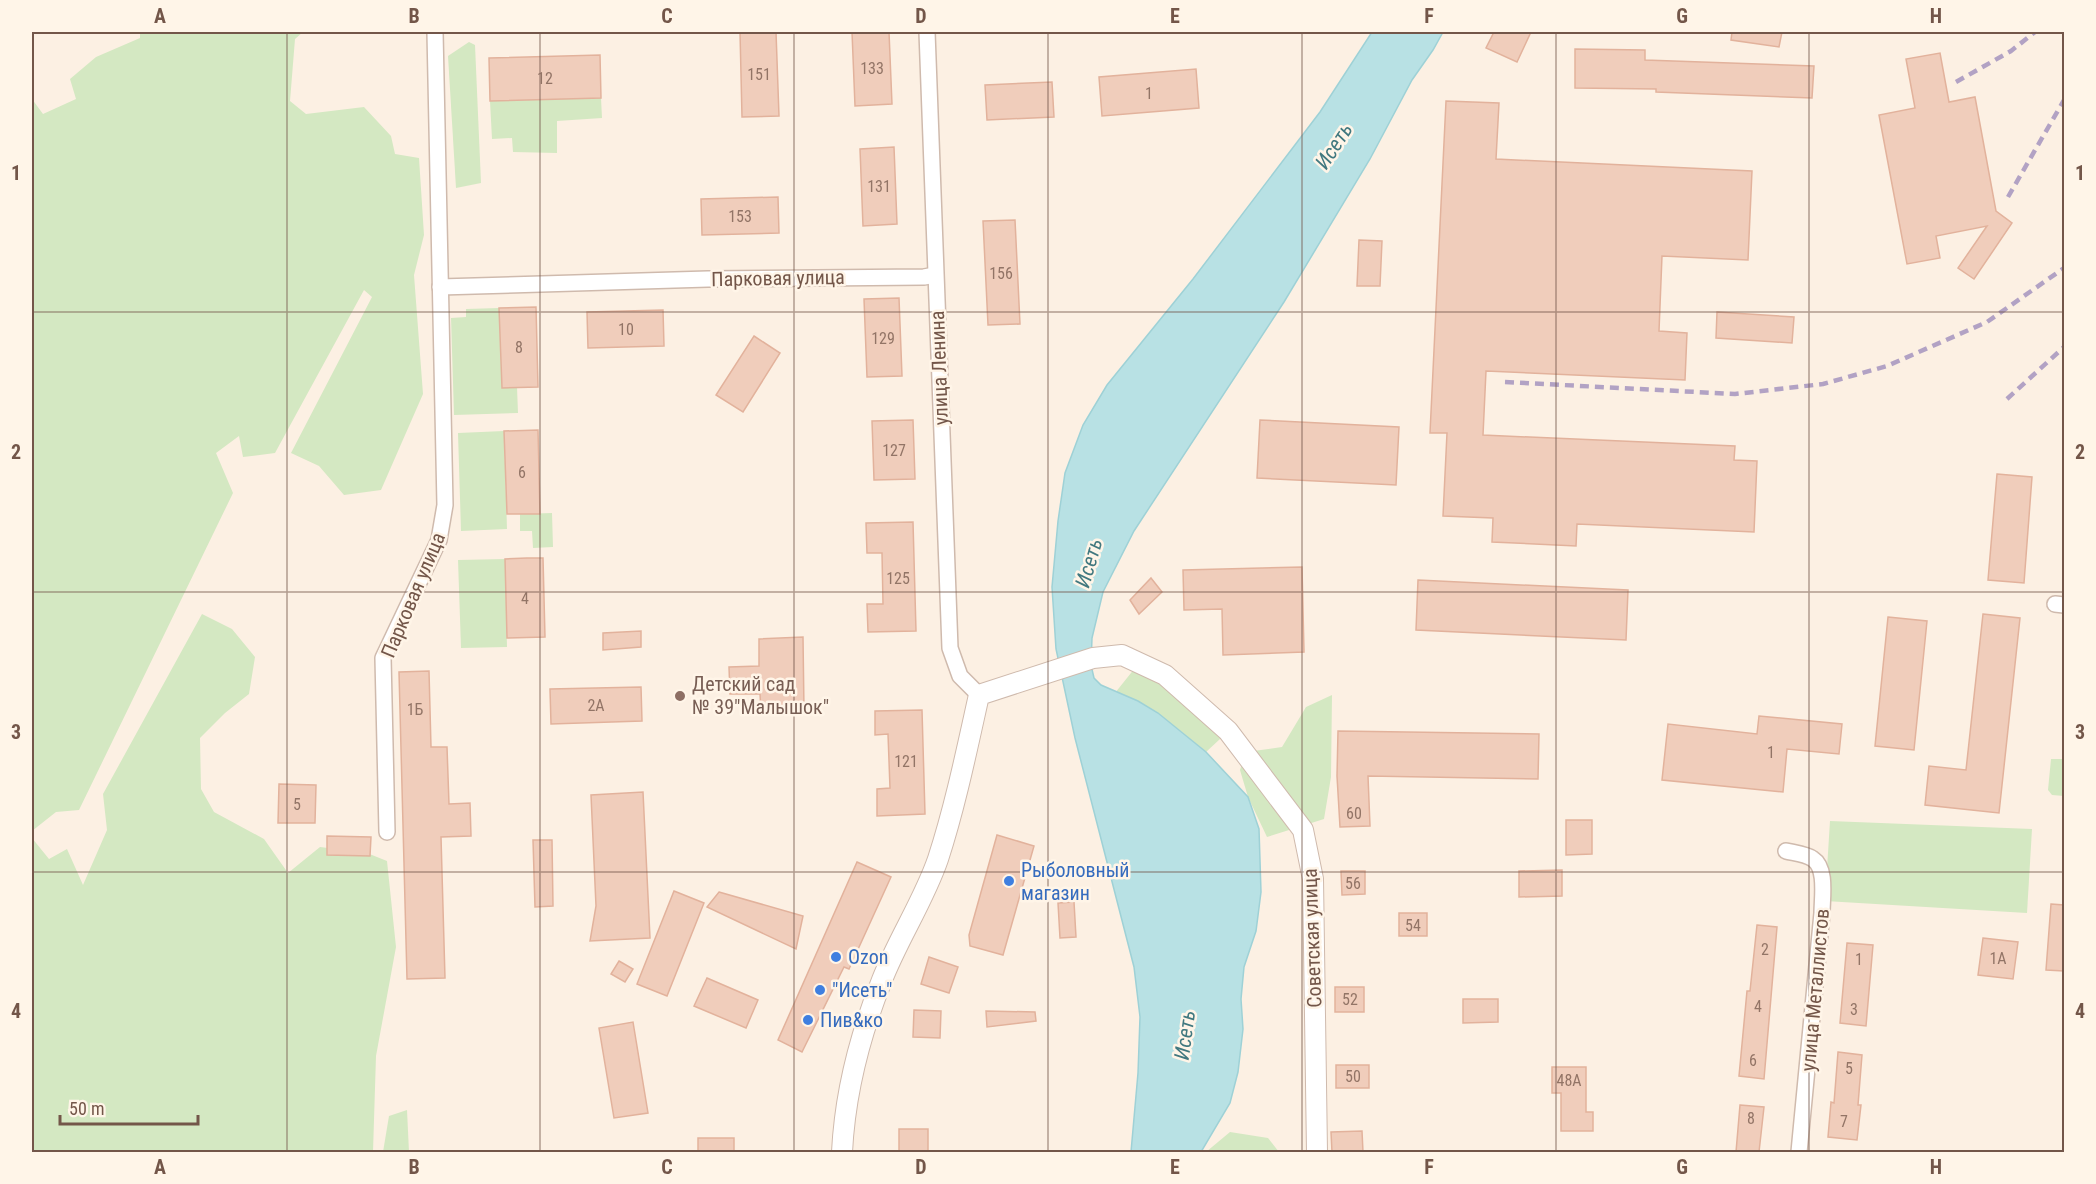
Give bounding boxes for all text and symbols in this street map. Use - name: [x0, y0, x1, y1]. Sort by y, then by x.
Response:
- text: A: [154, 4, 166, 28]
- text: B: [408, 4, 420, 28]
- text: C: [661, 4, 673, 28]
- text: D: [915, 4, 927, 28]
- text: E: [1170, 4, 1180, 28]
- text: F: [1424, 4, 1434, 28]
- text: G: [1676, 4, 1688, 28]
- text: H: [1930, 4, 1942, 28]
- house number: 133: [860, 59, 884, 78]
- house number: 151: [747, 65, 771, 84]
- house number: 12: [537, 69, 553, 88]
- house number: 1: [1145, 84, 1153, 103]
- water label: Исеть: [1310, 119, 1358, 173]
- text: 1: [11, 161, 21, 185]
- text: 1: [2075, 161, 2085, 185]
- house number: 131: [867, 177, 891, 196]
- house number: 153: [728, 207, 752, 226]
- house number: 156: [989, 264, 1013, 283]
- street label: Парковая улица: [711, 265, 845, 291]
- street label: улица Ленина: [925, 310, 953, 426]
- house number: 10: [618, 320, 634, 339]
- house number: 129: [871, 329, 895, 348]
- house number: 8: [515, 338, 523, 357]
- text: 2: [11, 440, 21, 464]
- text: 2: [2075, 440, 2085, 464]
- house number: 127: [882, 441, 906, 460]
- house number: 6: [518, 463, 526, 482]
- street label: Парковая улица: [376, 529, 450, 661]
- water label: Исеть: [1071, 536, 1107, 590]
- house number: 125: [886, 569, 910, 588]
- house number: 4: [521, 589, 529, 608]
- place label: Детский сад № 39"Малышок": [692, 672, 829, 719]
- marker: Детский сад № 39"Малышок": [673, 689, 687, 703]
- house number: 2А: [587, 696, 605, 715]
- house number: 1Б: [407, 700, 424, 719]
- text: 3: [11, 720, 21, 744]
- text: 3: [2075, 720, 2085, 744]
- house number: 1: [1767, 743, 1775, 762]
- house number: 121: [894, 752, 918, 771]
- house number: 5: [293, 795, 301, 814]
- house number: 60: [1346, 804, 1362, 823]
- place label: Рыболовный магазин: [1021, 858, 1130, 905]
- street label: Советская улица: [1298, 868, 1326, 1008]
- marker: Рыболовный магазин: [1002, 874, 1016, 888]
- house number: 56: [1345, 874, 1361, 893]
- street label: улица Металлистов: [1796, 908, 1834, 1072]
- house number: 54: [1405, 916, 1421, 935]
- house number: 2: [1761, 940, 1769, 959]
- place label: Ozon: [848, 945, 888, 969]
- house number: 1А: [1989, 949, 2007, 968]
- marker: Ozon: [829, 950, 843, 964]
- house number: 1: [1855, 950, 1863, 969]
- place label: "Исеть": [832, 978, 892, 1002]
- marker: "Исеть": [813, 983, 827, 997]
- house number: 52: [1342, 990, 1358, 1009]
- house number: 4: [1754, 997, 1762, 1016]
- text: 4: [11, 999, 21, 1023]
- text: 4: [2075, 999, 2085, 1023]
- house number: 3: [1850, 1000, 1858, 1019]
- place label: Пив&ко: [820, 1008, 883, 1032]
- water label: Исеть: [1170, 1009, 1200, 1061]
- marker: Пив&ко: [801, 1013, 815, 1027]
- house number: 6: [1749, 1051, 1757, 1070]
- house number: 5: [1845, 1059, 1853, 1078]
- house number: 50: [1345, 1067, 1361, 1086]
- house number: 48А: [1556, 1071, 1582, 1090]
- scale bar: [60, 1088, 198, 1126]
- text: 50 m: [69, 1098, 104, 1119]
- house number: 8: [1747, 1109, 1755, 1128]
- house number: 7: [1840, 1112, 1848, 1131]
- text: A: [154, 1155, 166, 1179]
- text: B: [408, 1155, 420, 1179]
- text: C: [661, 1155, 673, 1179]
- text: D: [915, 1155, 927, 1179]
- text: E: [1170, 1155, 1180, 1179]
- text: F: [1424, 1155, 1434, 1179]
- text: G: [1676, 1155, 1688, 1179]
- text: H: [1930, 1155, 1942, 1179]

